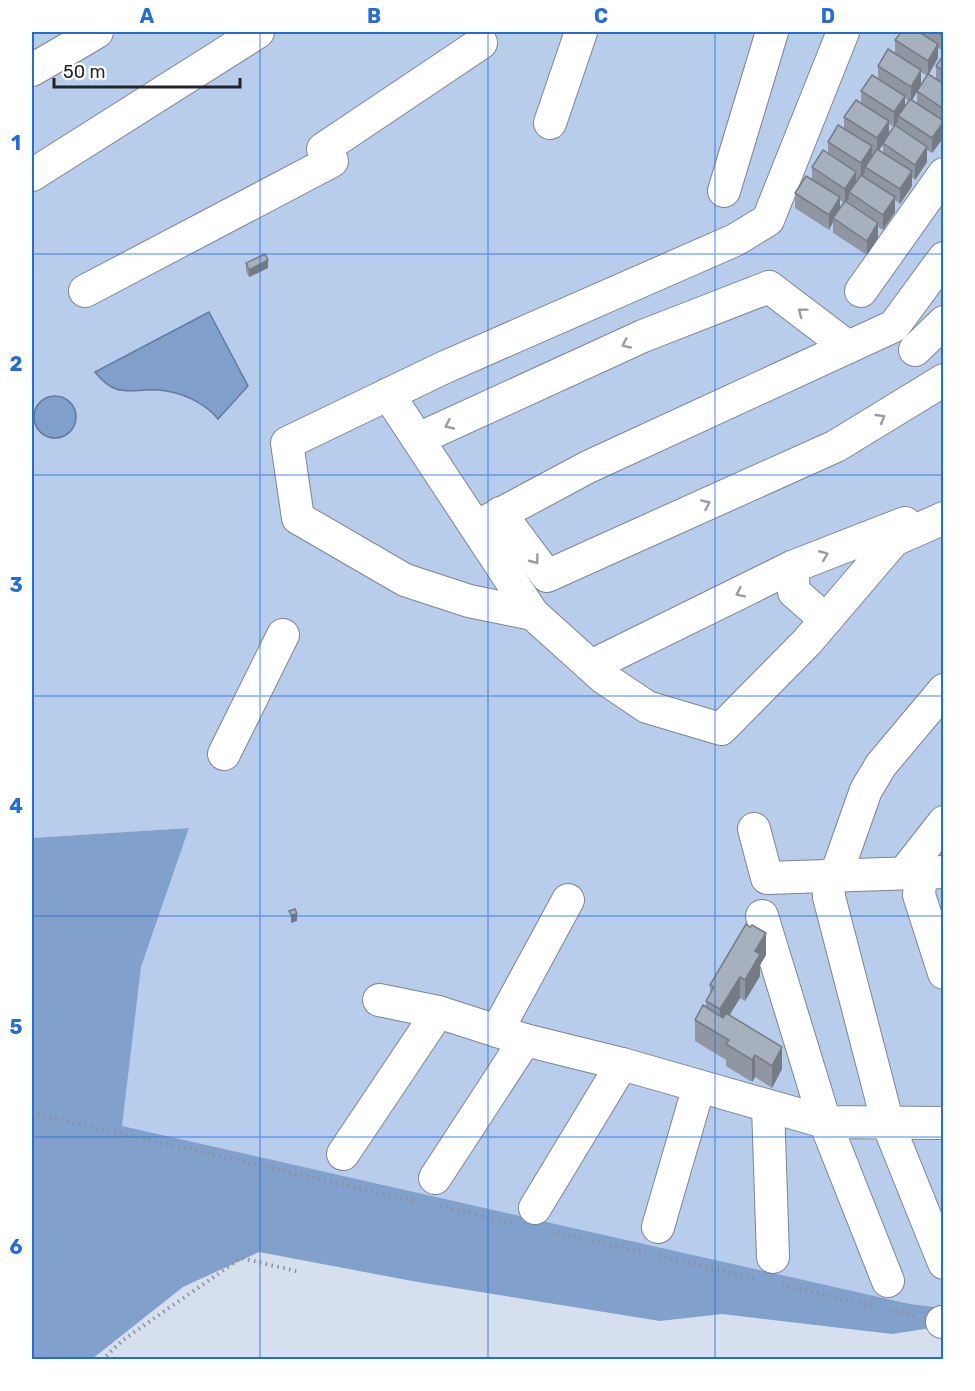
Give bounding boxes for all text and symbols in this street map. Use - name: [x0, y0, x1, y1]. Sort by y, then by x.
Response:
- text: A: [140, 4, 155, 28]
- text: B: [367, 4, 381, 28]
- text: C: [594, 4, 608, 28]
- text: D: [821, 4, 835, 28]
- scale bar: [54, 51, 240, 89]
- text: 50 m: [63, 61, 106, 83]
- text: 1: [11, 131, 21, 155]
- one-way arrow: [797, 308, 808, 319]
- one-way arrow: [622, 337, 633, 349]
- text: 2: [10, 352, 23, 376]
- one-way arrow: [875, 414, 885, 426]
- one-way arrow: [444, 418, 455, 430]
- one-way arrow: [700, 499, 711, 511]
- one-way arrow: [818, 550, 829, 562]
- one-way arrow: [528, 554, 539, 565]
- text: 3: [9, 573, 23, 597]
- one-way arrow: [735, 586, 746, 598]
- text: 4: [9, 794, 23, 818]
- text: 5: [10, 1015, 23, 1039]
- text: 6: [9, 1235, 23, 1259]

